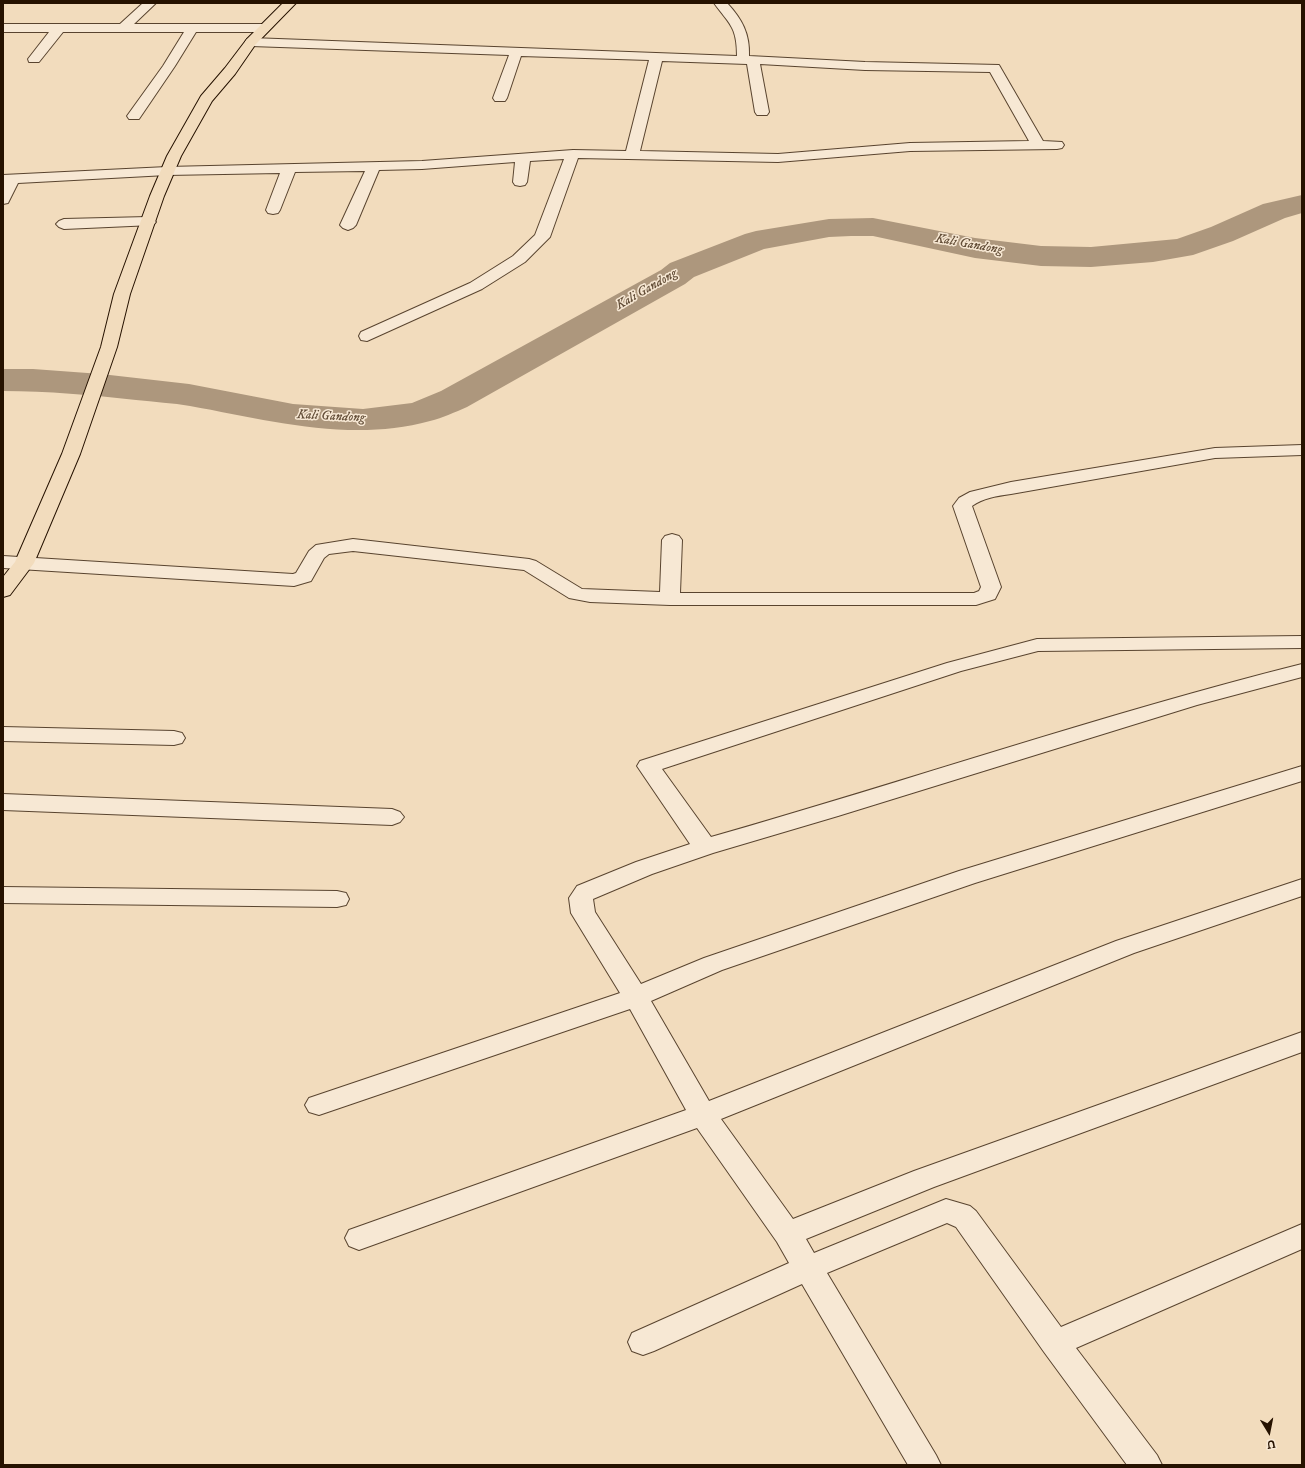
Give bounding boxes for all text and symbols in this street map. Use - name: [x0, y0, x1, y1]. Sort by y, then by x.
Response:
- water label: Kali Gandong: [934, 231, 1004, 259]
- water label: Kali Gandong: [614, 266, 680, 314]
- water label: Kali Gandong: [297, 407, 365, 427]
- north arrow: [1249, 1412, 1289, 1452]
- text: U: [1266, 1436, 1277, 1451]

